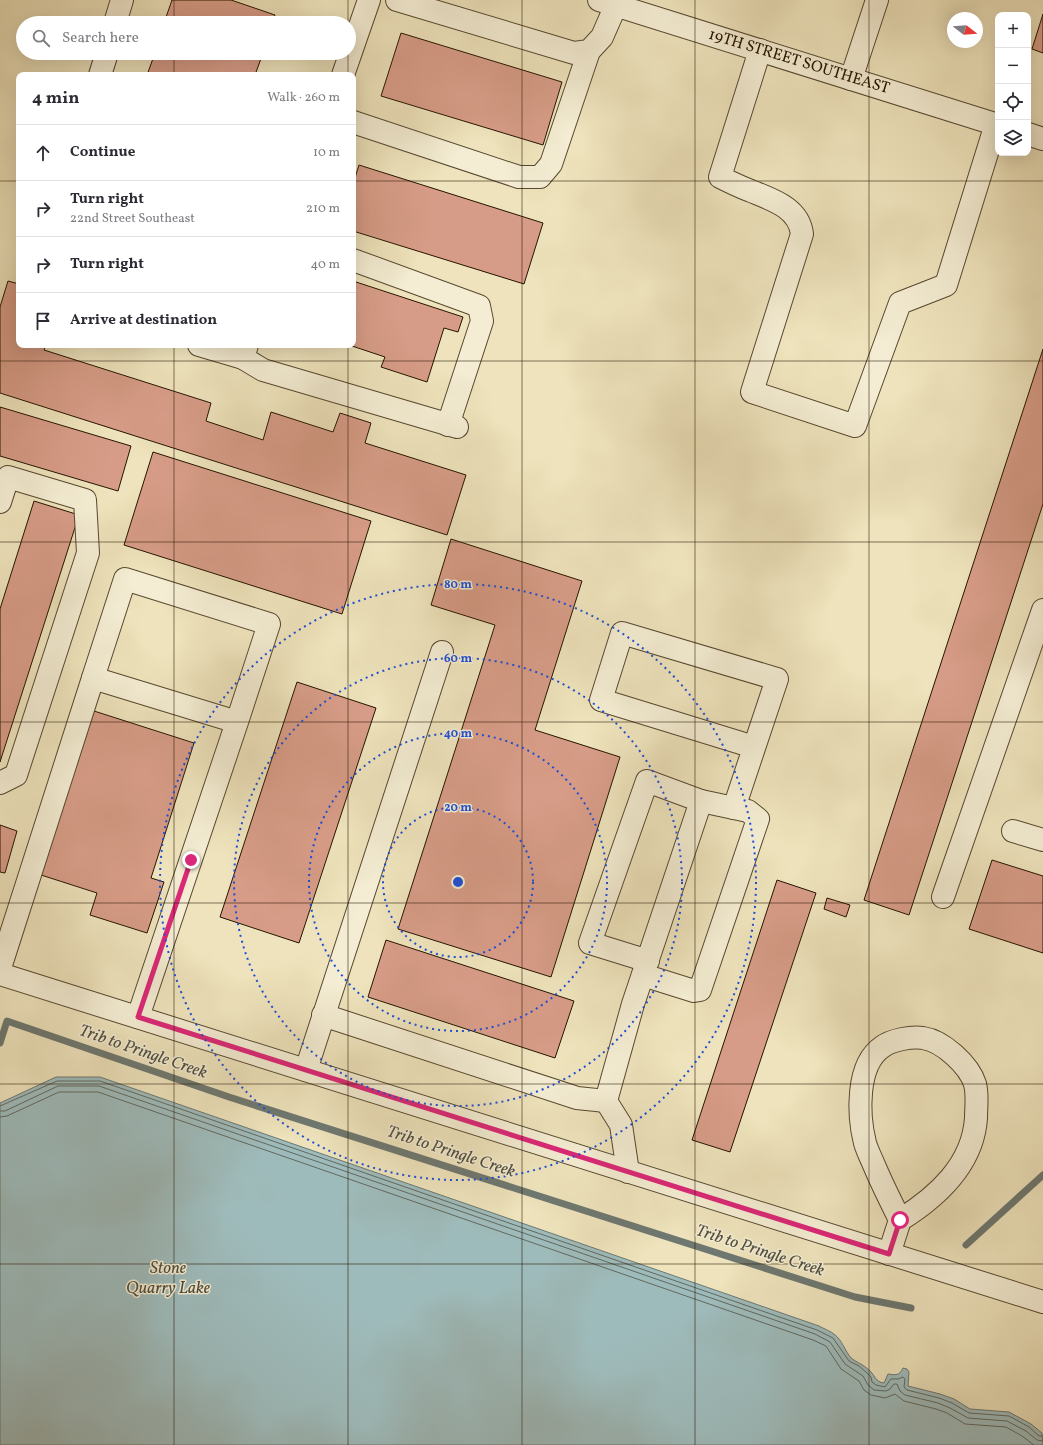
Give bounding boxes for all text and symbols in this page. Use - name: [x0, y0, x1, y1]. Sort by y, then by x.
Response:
- north arrow: [947, 12, 983, 48]
- map controls: [995, 12, 1031, 156]
- button: +: [995, 12, 1031, 48]
- search box: [16, 16, 356, 60]
- street label: 19TH STREET SOUTHEAST: [706, 24, 892, 100]
- icon: search: [30, 27, 52, 49]
- text: Search here: [62, 28, 139, 49]
- button: −: [995, 48, 1031, 84]
- button: locate: [995, 84, 1031, 120]
- text: 4 min: [32, 87, 79, 110]
- text: Walk · 260 m: [267, 89, 340, 107]
- button: layers: [995, 120, 1031, 156]
- icon: ahead: [32, 142, 54, 164]
- text: Continue: [70, 142, 135, 163]
- text: 10 m: [313, 144, 340, 162]
- text: Turn right: [70, 189, 144, 210]
- icon: right: [32, 198, 54, 220]
- text: 210 m: [306, 200, 340, 218]
- text: 22nd Street Southeast: [70, 210, 195, 228]
- icon: right: [32, 254, 54, 276]
- text: Turn right: [70, 254, 144, 275]
- text: 40 m: [311, 256, 340, 274]
- icon: arrive: [32, 310, 54, 332]
- text: Arrive at destination: [70, 310, 217, 331]
- text: 80 m: [444, 577, 472, 593]
- text: 60 m: [444, 651, 472, 667]
- text: 40 m: [444, 726, 473, 742]
- text: 20 m: [444, 800, 472, 816]
- route end: [182, 851, 200, 869]
- centre of rings: [451, 875, 465, 889]
- water label: Trib to Pringle Creek: [76, 1019, 210, 1085]
- water label: Trib to Pringle Creek: [384, 1120, 518, 1184]
- route start: [891, 1211, 909, 1229]
- water label: Trib to Pringle Creek: [693, 1219, 827, 1283]
- water label: Stone Quarry Lake: [126, 1257, 211, 1300]

